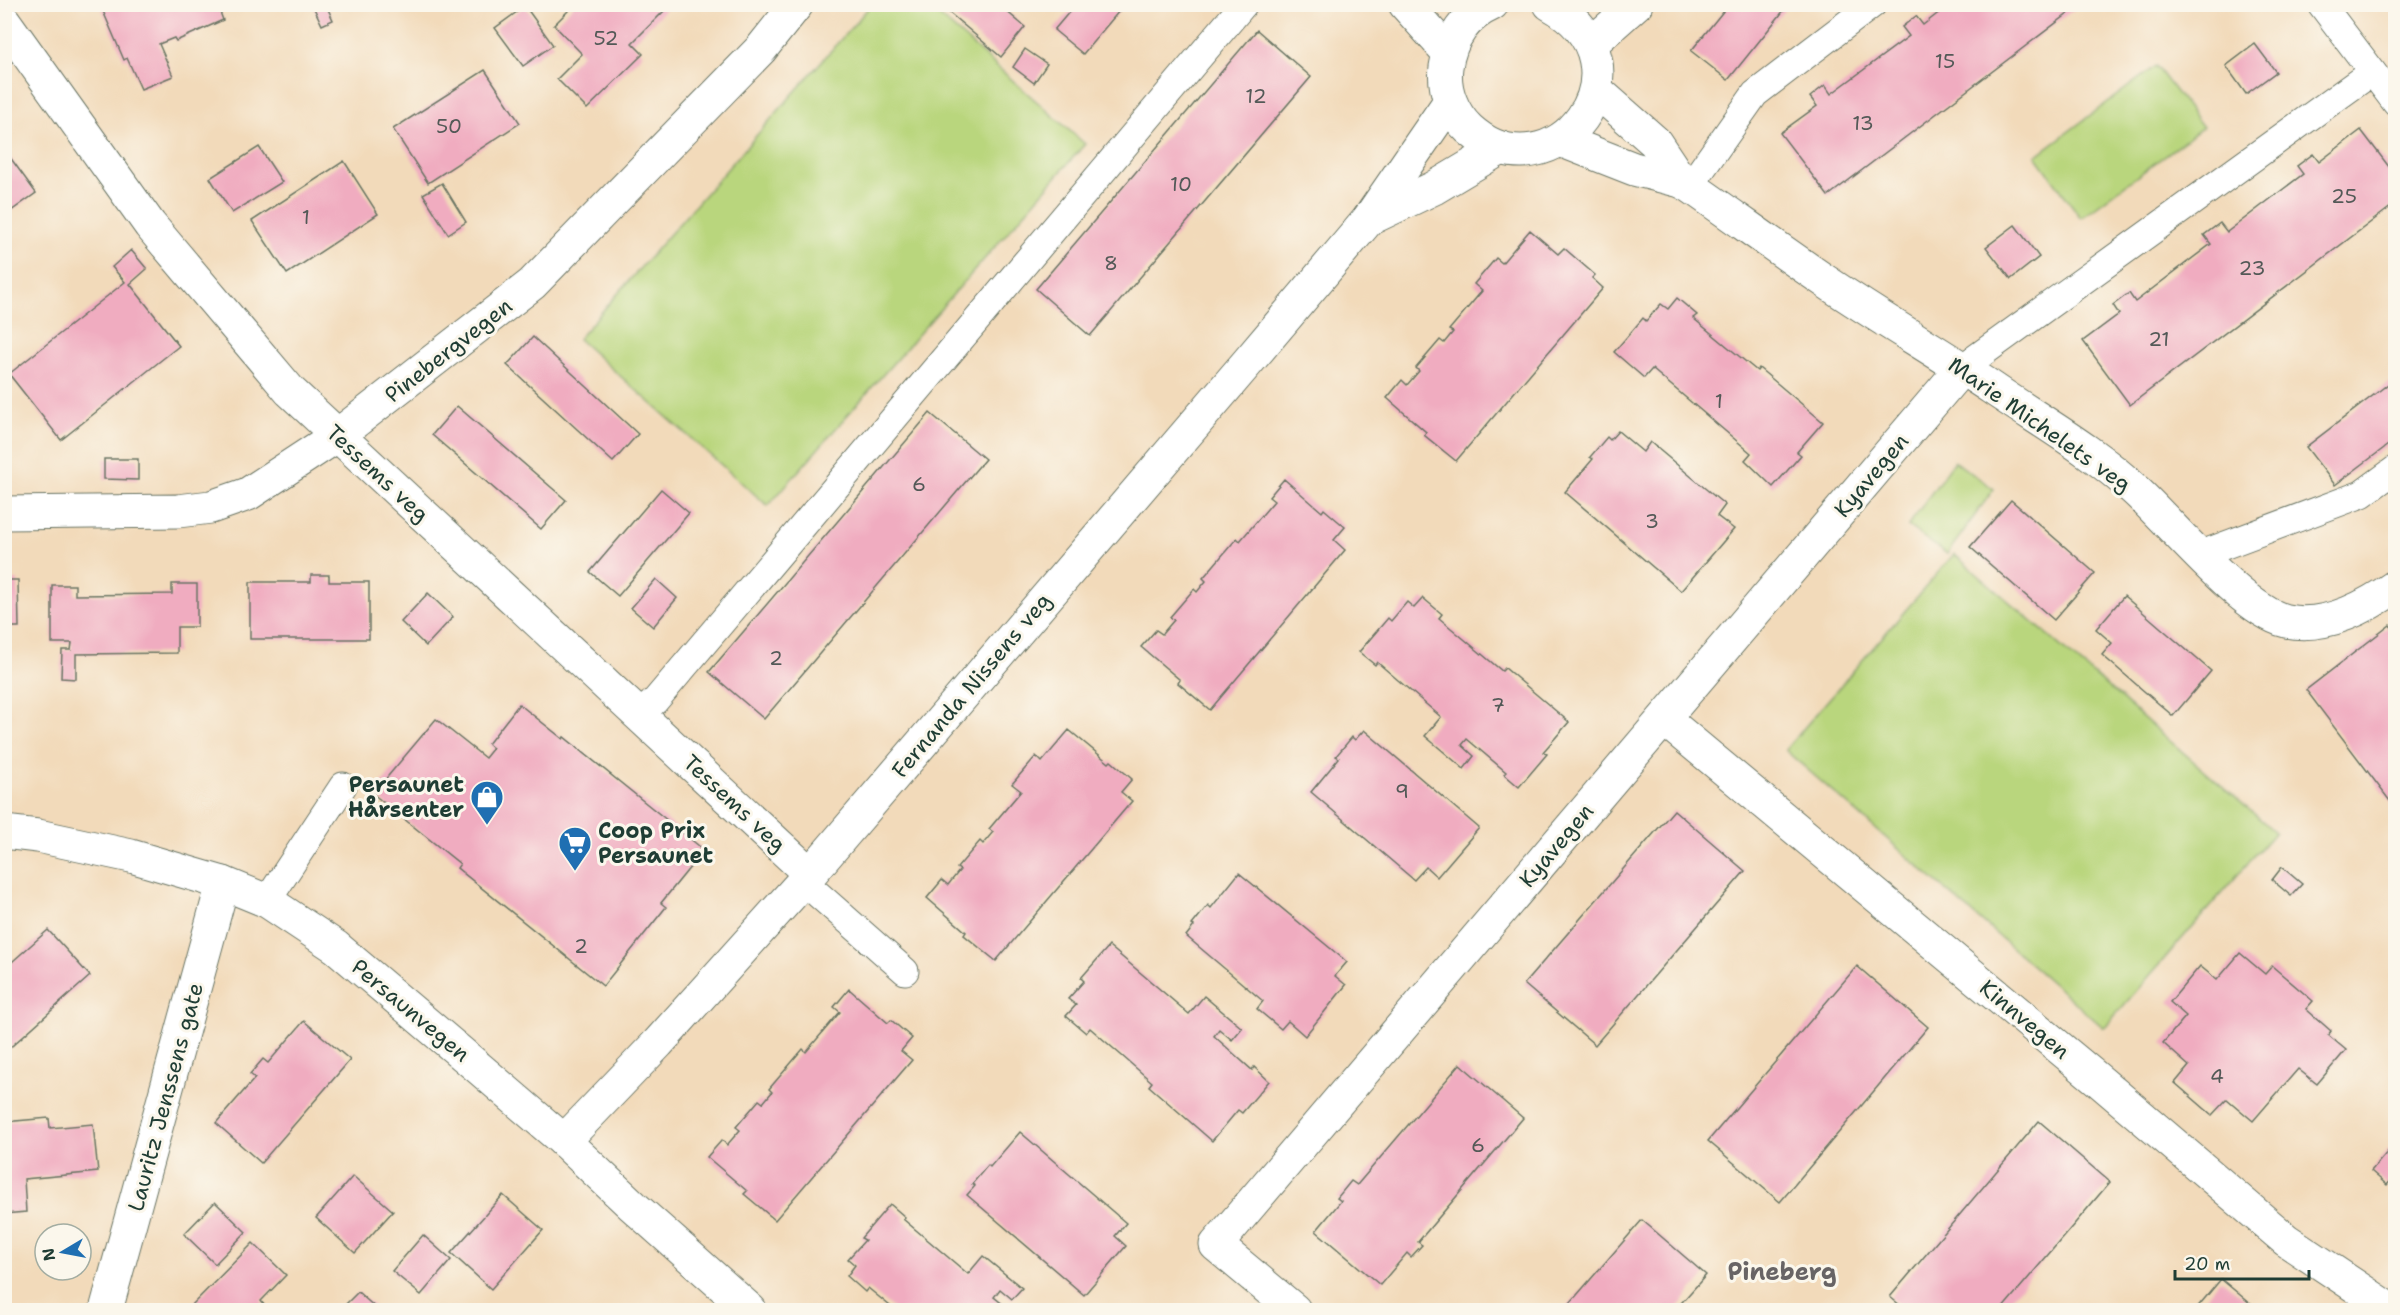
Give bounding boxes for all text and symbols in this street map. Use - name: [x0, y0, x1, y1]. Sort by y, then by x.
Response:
- house number: 52: [593, 25, 619, 51]
- house number: 15: [1935, 48, 1955, 74]
- house number: 12: [1245, 83, 1267, 109]
- house number: 13: [1852, 110, 1874, 136]
- house number: 50: [436, 113, 462, 139]
- house number: 10: [1170, 171, 1192, 197]
- house number: 25: [2331, 183, 2357, 209]
- house number: 1: [302, 204, 310, 230]
- house number: 8: [1104, 250, 1118, 276]
- house number: 23: [2239, 255, 2265, 281]
- street label: Pinebergvegen: [379, 291, 518, 409]
- house number: 21: [2148, 326, 2170, 352]
- street label: Marie Michelets veg: [1942, 350, 2137, 499]
- house number: 1: [1715, 388, 1723, 414]
- street label: Tessems veg: [320, 418, 435, 529]
- street label: Kyavegen: [1828, 427, 1915, 523]
- house number: 6: [912, 471, 926, 497]
- house number: 3: [1645, 508, 1659, 534]
- street label: Fernanda Nissens veg: [885, 587, 1057, 784]
- house number: 2: [769, 645, 783, 671]
- house number: 7: [1491, 692, 1505, 718]
- street label: Tessems veg: [677, 748, 792, 859]
- place label: Persaunet Hårsenter: [348, 770, 464, 824]
- house number: 9: [1395, 778, 1409, 804]
- shop icon: Persaunet Hårsenter: [469, 779, 505, 826]
- street label: Kyavegen: [1513, 797, 1600, 893]
- place label: Coop Prix Persaunet: [598, 816, 714, 870]
- supermarket icon: Coop Prix Persaunet: [557, 825, 593, 872]
- house number: 2: [574, 933, 588, 959]
- street label: Persaunvegen: [346, 952, 476, 1068]
- street label: Kinnvegen: [1974, 973, 2076, 1066]
- street label: Lauritz Jenssens gate: [121, 980, 210, 1215]
- house number: 4: [2210, 1063, 2224, 1089]
- house number: 6: [1471, 1132, 1485, 1158]
- north arrow: [33, 1222, 93, 1282]
- scale bar: [2175, 1243, 2308, 1281]
- text: N: [37, 1246, 60, 1263]
- text: 20 m: [2184, 1252, 2230, 1276]
- district label: Pineberg: [1727, 1256, 1837, 1288]

